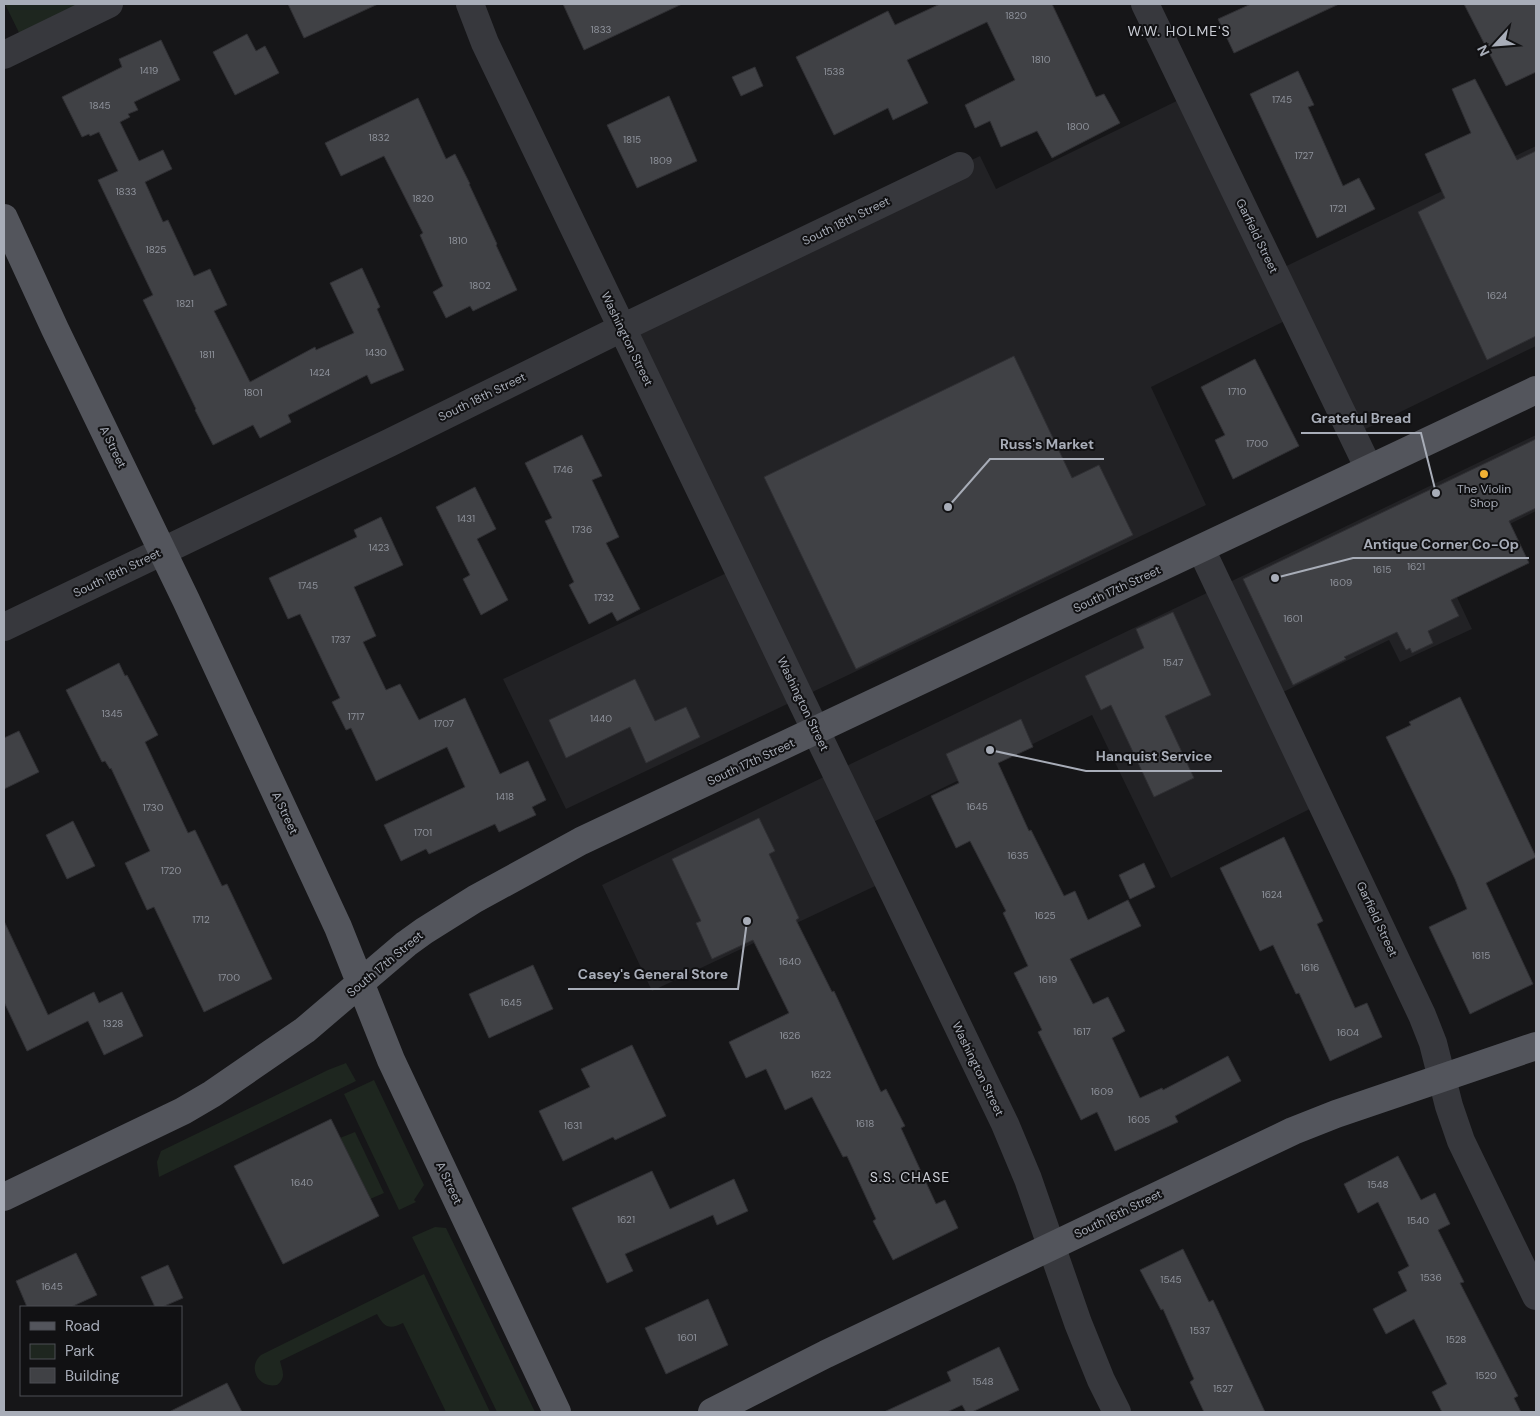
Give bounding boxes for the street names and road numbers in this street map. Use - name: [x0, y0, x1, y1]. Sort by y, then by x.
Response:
- street label: South 18th Street: [800, 193, 893, 249]
- street label: Garfield Street: [1232, 196, 1282, 276]
- street label: Washington Street: [597, 289, 657, 389]
- street label: South 18th Street: [436, 369, 529, 425]
- street label: A Street: [96, 423, 130, 471]
- street label: South 18th Street: [71, 545, 164, 601]
- street label: South 17th Street: [1071, 562, 1164, 616]
- street label: Washington Street: [773, 654, 833, 754]
- street label: South 17th Street: [705, 735, 798, 789]
- street label: A Street: [268, 789, 302, 837]
- street label: Garfield Street: [1353, 879, 1401, 959]
- street label: South 17th Street: [344, 927, 427, 1001]
- street label: Washington Street: [948, 1019, 1008, 1119]
- street label: A Street: [432, 1159, 466, 1207]
- street label: South 16th Street: [1071, 1186, 1165, 1242]

